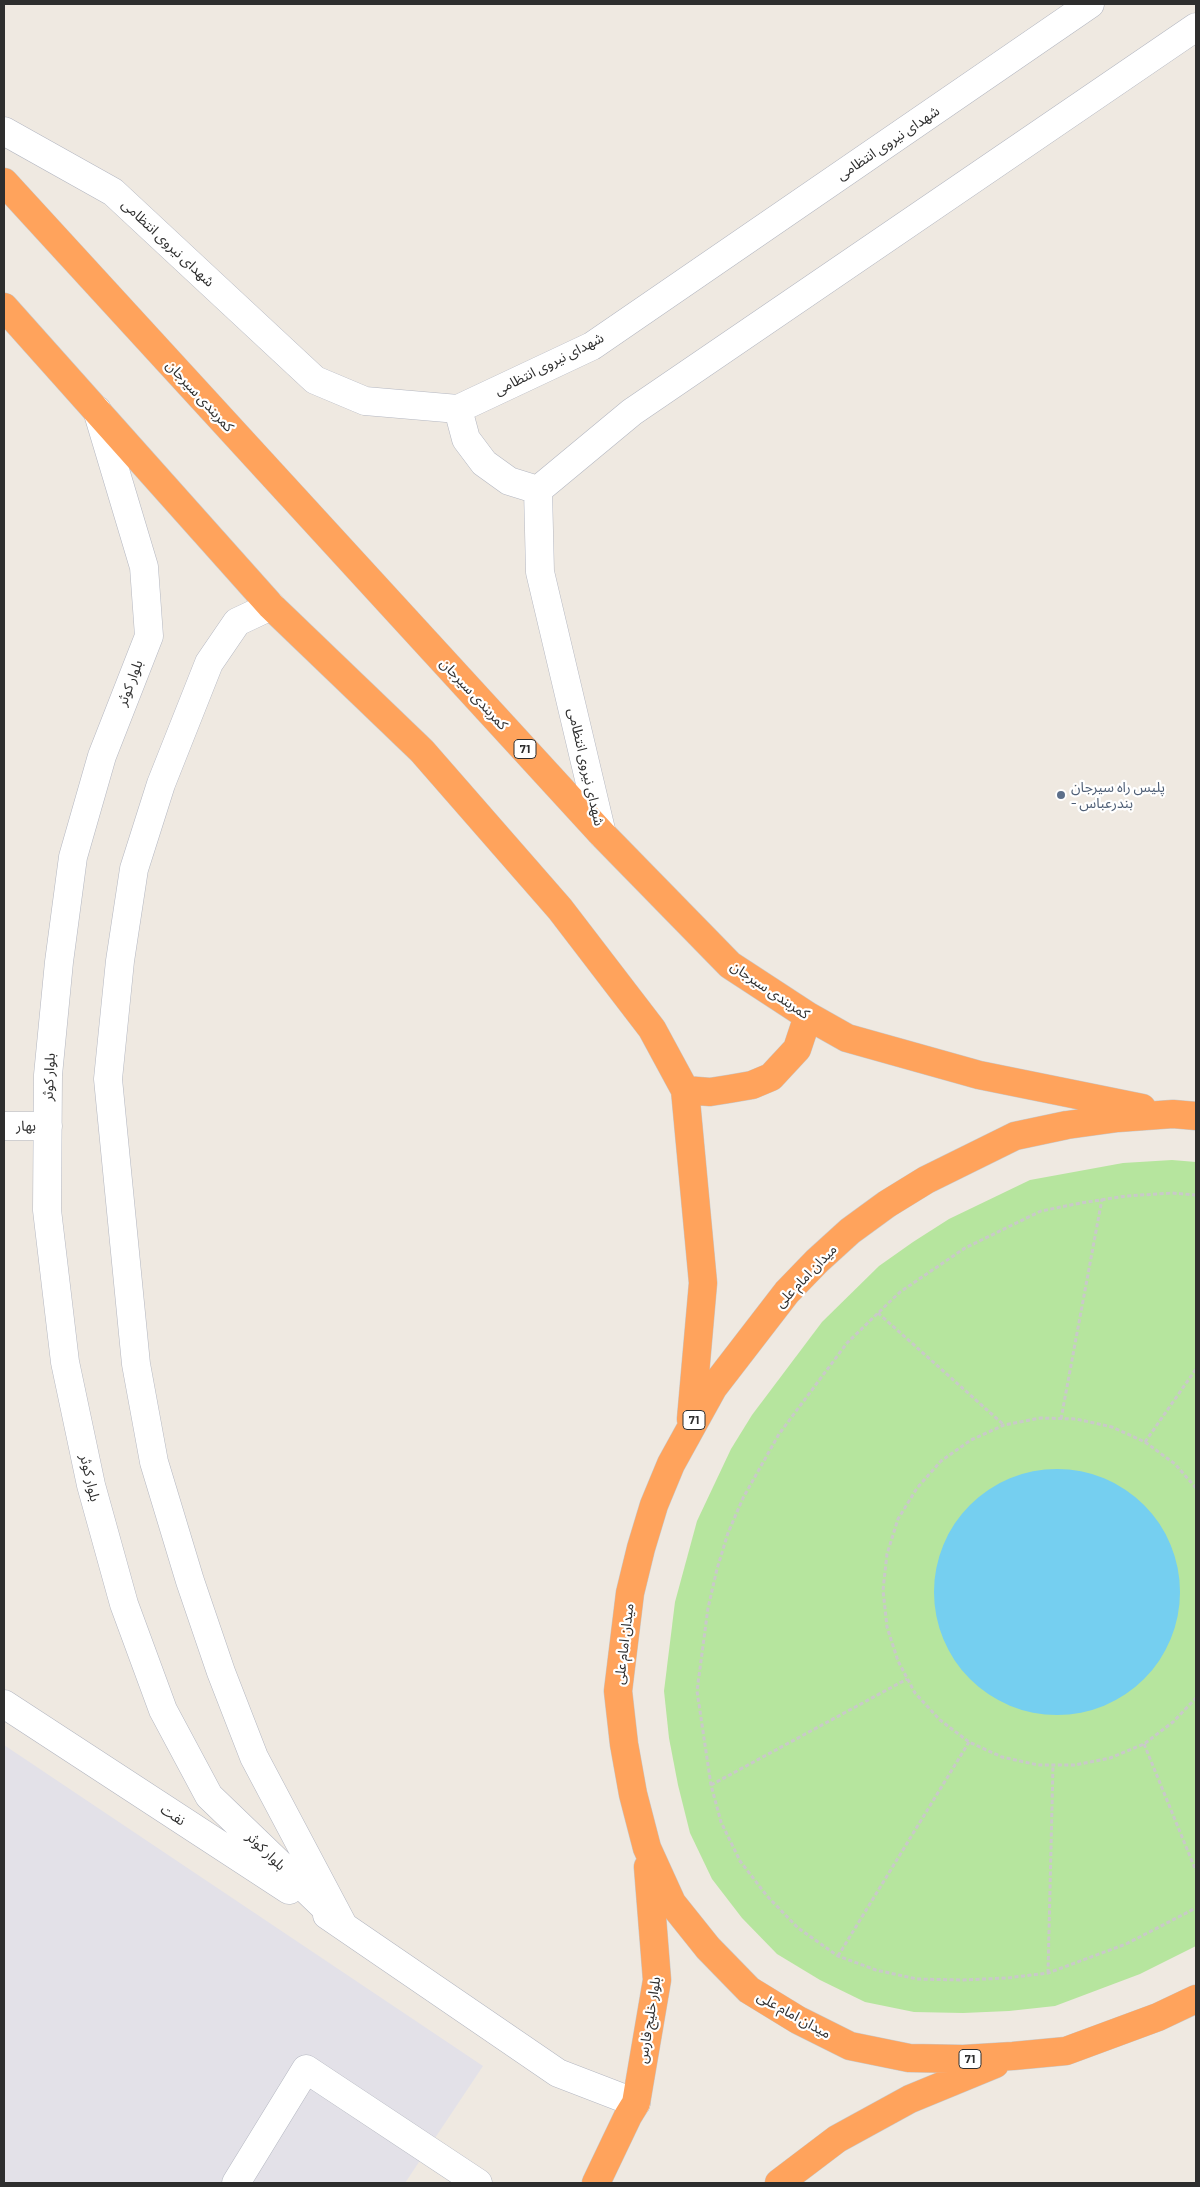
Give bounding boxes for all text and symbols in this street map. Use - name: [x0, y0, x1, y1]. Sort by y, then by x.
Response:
- street label: شهدای نیروی انتظامی: [833, 102, 943, 184]
- street label: شهدای نیروی انتظامی: [118, 196, 218, 290]
- street label: شهدای نیروی انتظامی: [491, 329, 607, 399]
- street label: کمربندی سیرجان: [163, 357, 237, 435]
- street label: کمربندی سیرجان: [437, 655, 511, 733]
- street label: بلوار کوثر: [114, 658, 146, 708]
- street label: شهدای نیروی انتظامی: [564, 706, 608, 828]
- road number: 71: [514, 740, 536, 759]
- place label: پلیس راه سیرجان - بندرعباس: [1071, 779, 1165, 812]
- marker: پلیس راه سیرجان - بندرعباس: [1055, 789, 1067, 801]
- street label: کمربندی سیرجان: [727, 957, 813, 1023]
- street label: بلوار کوثر: [39, 1053, 59, 1101]
- street label: بهار: [16, 1117, 36, 1135]
- street label: میدان امام علی: [772, 1241, 840, 1311]
- road number: 71: [683, 1410, 705, 1430]
- street label: بلوار کوثر: [76, 1453, 104, 1503]
- street label: میدان امام علی: [611, 1602, 637, 1686]
- street label: نفت: [158, 1801, 188, 1829]
- street label: بلوار کوثر: [243, 1828, 289, 1874]
- street label: بلوار خلیج فارس: [634, 1976, 664, 2064]
- street label: میدان امام علی: [754, 1988, 834, 2042]
- road number: 71: [959, 2050, 981, 2068]

